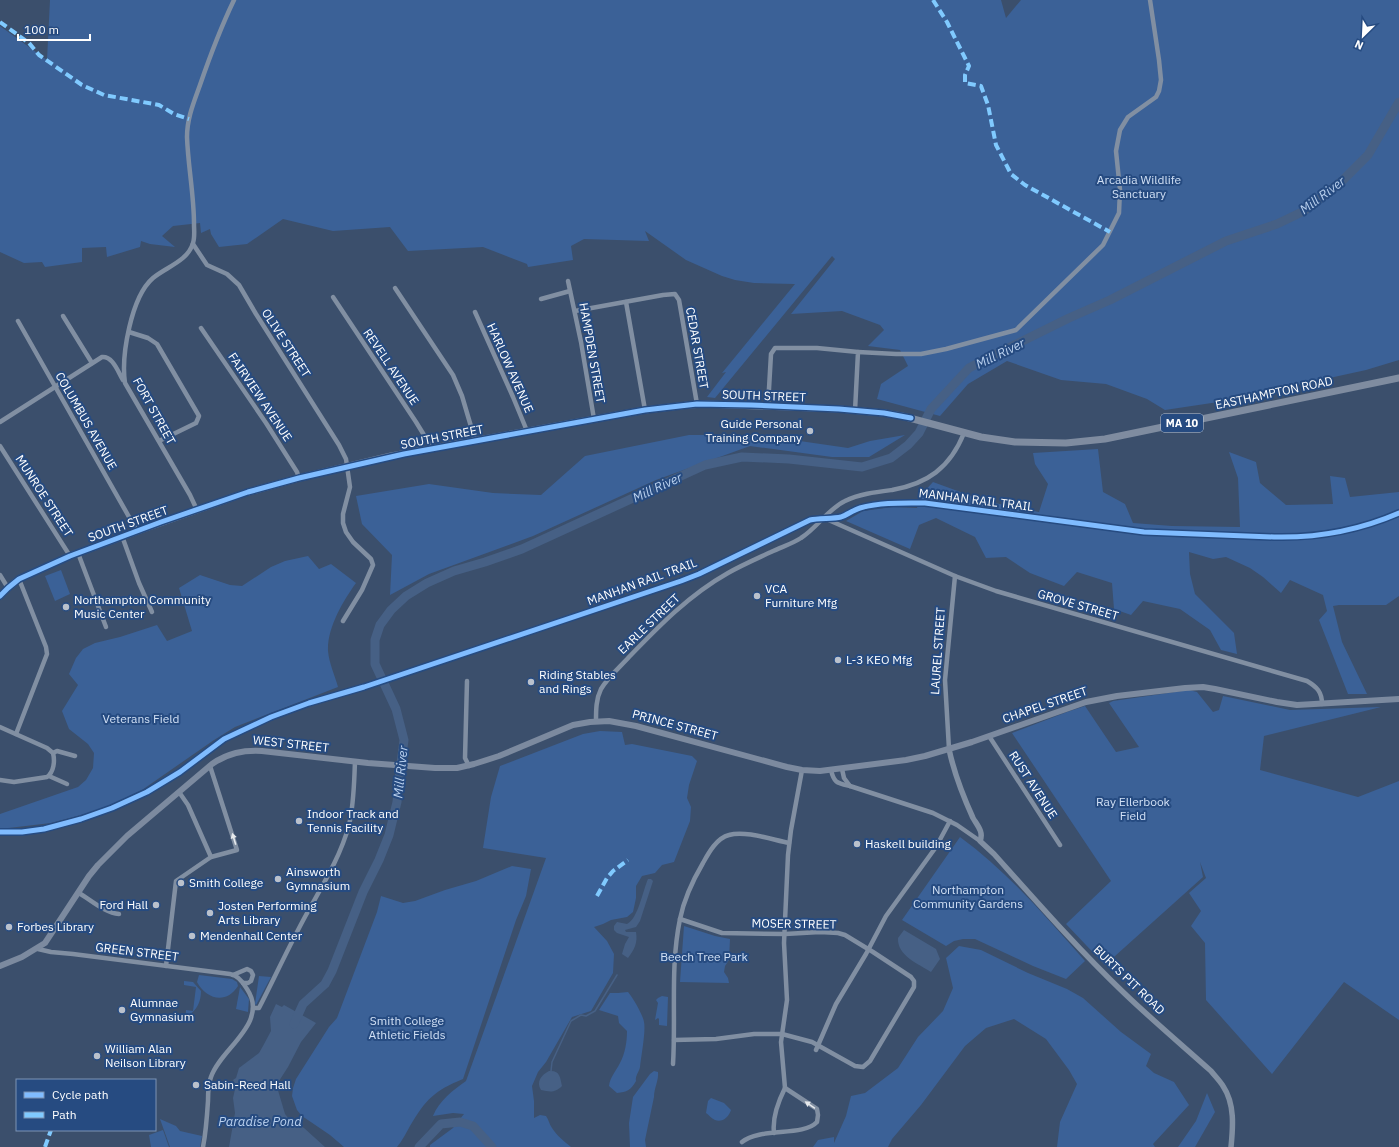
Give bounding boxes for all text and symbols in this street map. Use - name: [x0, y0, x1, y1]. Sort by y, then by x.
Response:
- scale bar: [18, 16, 90, 42]
- north arrow: [1343, 16, 1383, 56]
- text: 100 m: [24, 22, 59, 37]
- text: N: [1352, 37, 1365, 53]
- park label: Arcadia Wildlife Sanctuary: [1097, 172, 1182, 201]
- water label: Mill River: [1296, 172, 1349, 218]
- street label: HAMPDEN STREET: [576, 301, 609, 404]
- street label: OLIVE STREET: [259, 306, 314, 380]
- street label: CEDAR STREET: [683, 306, 712, 390]
- street label: HARLOW AVENUE: [484, 321, 537, 415]
- street label: REVELL AVENUE: [360, 326, 422, 408]
- water label: Mill River: [973, 334, 1029, 373]
- street label: FAIRVIEW AVENUE: [225, 349, 296, 444]
- street label: COLUMBUS AVENUE: [52, 369, 120, 472]
- street label: EASTHAMPTON ROAD: [1214, 373, 1334, 412]
- street label: FORT STREET: [130, 375, 179, 447]
- street label: SOUTH STREET: [722, 387, 806, 404]
- road number: MA 10: [1161, 414, 1203, 432]
- place label: Guide Personal Training Company: [705, 416, 802, 445]
- street label: SOUTH STREET: [399, 421, 485, 452]
- marker: Guide Personal Training Company: [805, 426, 815, 436]
- street label: MUNROE STREET: [12, 452, 77, 540]
- water label: Mill River: [630, 468, 686, 506]
- street label: MANHAN RAIL TRAIL: [918, 485, 1034, 514]
- street label: SOUTH STREET: [86, 502, 170, 545]
- street label: MANHAN RAIL TRAIL: [585, 555, 699, 608]
- place label: VCA Furniture Mfg: [765, 581, 838, 610]
- street label: GROVE STREET: [1036, 586, 1121, 623]
- street label: EARLE STREET: [615, 590, 683, 657]
- marker: VCA Furniture Mfg: [752, 591, 762, 601]
- place label: Northampton Community Music Center: [74, 592, 211, 621]
- marker: Northampton Community Music Center: [61, 602, 71, 612]
- street label: LAUREL STREET: [927, 607, 948, 695]
- place label: L-3 KEO Mfg: [846, 652, 913, 667]
- marker: L-3 KEO Mfg: [833, 655, 843, 665]
- place label: Riding Stables and Rings: [539, 667, 616, 696]
- marker: Riding Stables and Rings: [526, 677, 536, 687]
- street label: CHAPEL STREET: [1000, 683, 1089, 726]
- street label: PRINCE STREET: [631, 706, 720, 743]
- park label: Veterans Field: [102, 711, 180, 726]
- street label: WEST STREET: [252, 732, 330, 755]
- water label: Mill River: [389, 744, 412, 799]
- street label: RUST AVENUE: [1006, 748, 1061, 821]
- park label: Ray Ellerbook Field: [1096, 794, 1171, 823]
- place label: Indoor Track and Tennis Facility: [307, 806, 399, 835]
- marker: Indoor Track and Tennis Facility: [294, 816, 304, 826]
- one-way arrow: [231, 833, 237, 845]
- place label: Haskell building: [865, 836, 952, 851]
- marker: Haskell building: [852, 839, 862, 849]
- place label: Ainsworth Gymnasium: [286, 864, 350, 893]
- marker: Ainsworth Gymnasium: [273, 874, 283, 884]
- place label: Smith College: [189, 875, 264, 890]
- marker: Smith College: [176, 878, 186, 888]
- park label: Northampton Community Gardens: [913, 882, 1023, 911]
- place label: Ford Hall: [99, 897, 148, 912]
- place label: Josten Performing Arts Library: [218, 898, 317, 927]
- marker: Ford Hall: [151, 900, 161, 910]
- marker: Josten Performing Arts Library: [205, 908, 215, 918]
- street label: MOSER STREET: [751, 915, 837, 932]
- place label: Forbes Library: [17, 919, 94, 934]
- marker: Forbes Library: [4, 922, 14, 932]
- place label: Mendenhall Center: [200, 928, 303, 943]
- marker: Mendenhall Center: [187, 931, 197, 941]
- street label: GREEN STREET: [95, 939, 180, 964]
- street label: BURTS PIT ROAD: [1091, 942, 1168, 1017]
- park label: Beech Tree Park: [660, 949, 749, 964]
- place label: Alumnae Gymnasium: [130, 995, 194, 1024]
- marker: Alumnae Gymnasium: [117, 1005, 127, 1015]
- park label: Smith College Athletic Fields: [369, 1013, 446, 1042]
- place label: William Alan Neilson Library: [105, 1041, 186, 1070]
- marker: William Alan Neilson Library: [92, 1051, 102, 1061]
- place label: Sabin-Reed Hall: [204, 1077, 291, 1092]
- legend: [16, 1079, 156, 1131]
- marker: Sabin-Reed Hall: [191, 1080, 201, 1090]
- text: Cycle path: [52, 1087, 109, 1102]
- one-way arrow: [804, 1101, 816, 1108]
- text: Path: [52, 1107, 77, 1122]
- water label: Paradise Pond: [218, 1113, 302, 1130]

